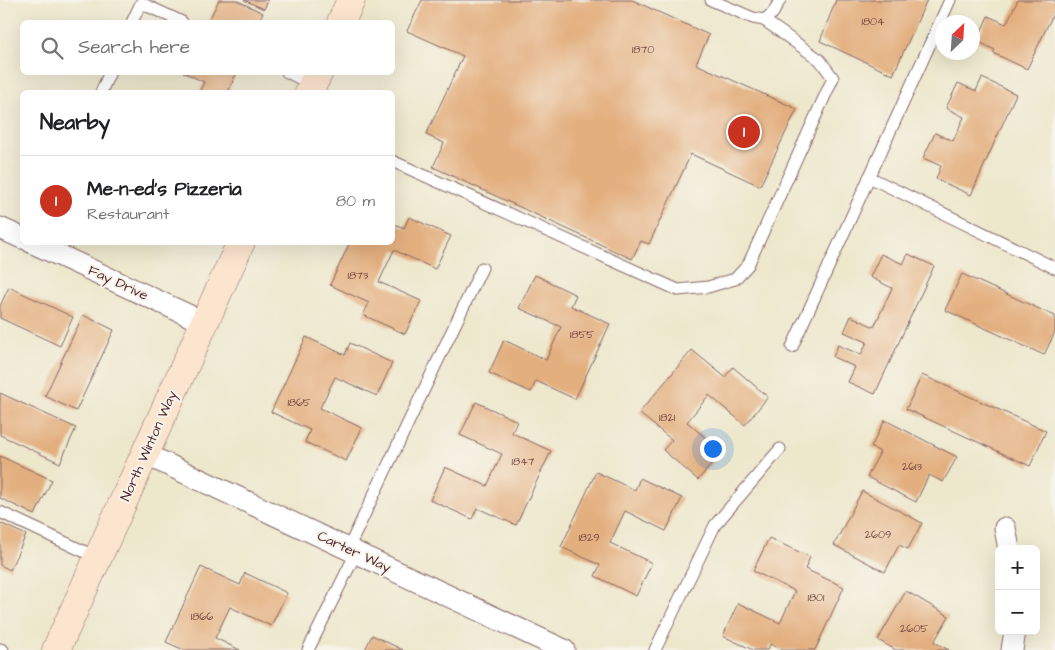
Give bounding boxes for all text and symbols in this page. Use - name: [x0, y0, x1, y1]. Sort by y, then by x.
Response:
- house number: 1804: [862, 14, 885, 29]
- north arrow: [935, 15, 980, 60]
- search box: [20, 20, 395, 75]
- icon: search: [38, 34, 66, 62]
- text: Search here: [78, 34, 190, 61]
- house number: 1870: [632, 42, 654, 57]
- text: Nearby: [40, 108, 110, 137]
- pin: 1: [728, 113, 760, 151]
- text: Me-n-ed's Pizzeria: [87, 176, 242, 203]
- text: 1: [55, 190, 57, 212]
- text: 80 m: [336, 190, 375, 212]
- text: Restaurant: [87, 203, 169, 225]
- street label: Fay Drive: [85, 260, 152, 306]
- house number: 1873: [348, 268, 369, 283]
- house number: 1855: [570, 327, 594, 342]
- street label: North Winton Way: [116, 387, 182, 504]
- house number: 1865: [287, 395, 311, 410]
- house number: 1821: [659, 410, 676, 425]
- your location: [700, 436, 726, 462]
- house number: 1847: [512, 454, 535, 469]
- house number: 2613: [902, 459, 922, 474]
- street label: Carter Way: [314, 526, 394, 578]
- house number: 2609: [865, 527, 891, 542]
- house number: 1829: [578, 530, 600, 545]
- map controls: [995, 545, 1040, 635]
- button: +: [995, 545, 1040, 590]
- house number: 1801: [808, 590, 825, 605]
- button: −: [995, 590, 1040, 635]
- house number: 1866: [191, 609, 213, 624]
- house number: 2605: [900, 621, 928, 636]

